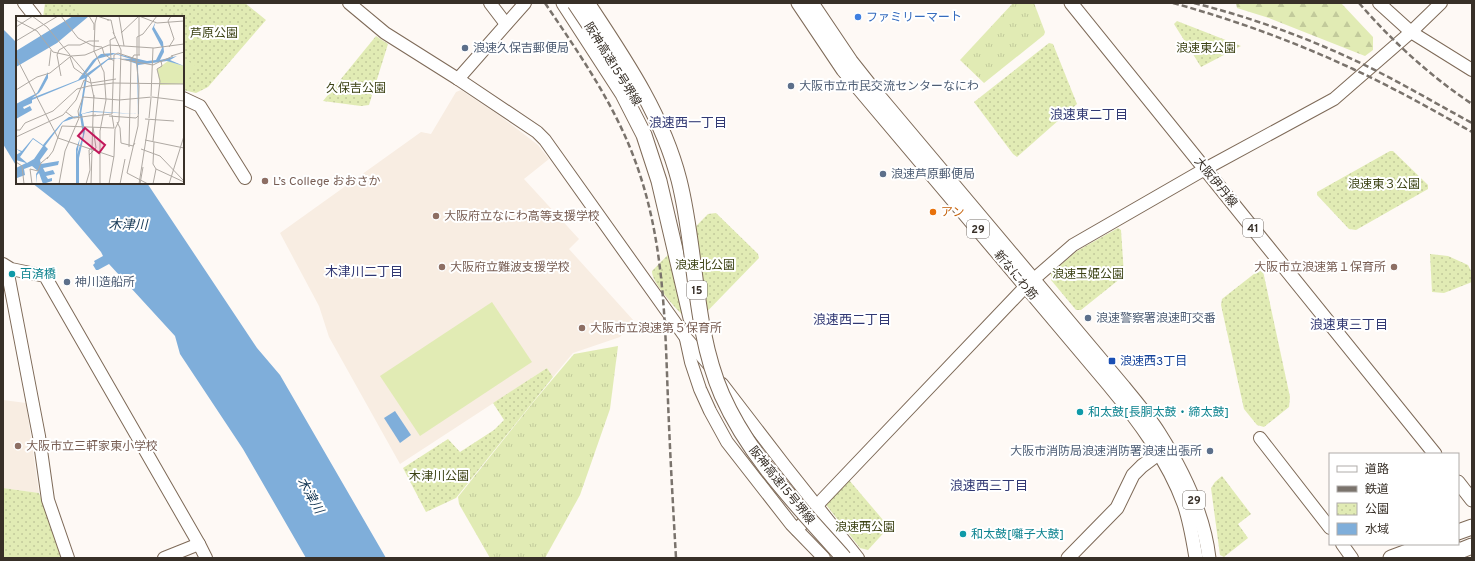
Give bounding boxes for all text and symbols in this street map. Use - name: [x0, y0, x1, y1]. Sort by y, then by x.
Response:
- place label: ファミリーマート: [866, 10, 962, 26]
- marker: ファミリーマート: [853, 12, 863, 22]
- inset map: [16, 16, 184, 184]
- street label: 阪神高速15号堺線: [580, 20, 644, 109]
- park label: 芦原公園: [190, 26, 238, 42]
- place label: 浪速久保吉郵便局: [473, 41, 569, 57]
- park label: 浪速東公園: [1176, 41, 1236, 57]
- marker: 浪速久保吉郵便局: [460, 43, 470, 53]
- place label: 大阪市立市民交流センターなにわ: [799, 79, 979, 95]
- park label: 久保吉公園: [326, 81, 386, 97]
- marker: 大阪市立市民交流センターなにわ: [786, 81, 796, 91]
- district label: 浪速東二丁目: [1050, 108, 1128, 124]
- district label: 浪速西一丁目: [649, 116, 727, 132]
- street label: 大阪伊丹線: [1190, 154, 1240, 211]
- place label: 浪速芦原郵便局: [891, 167, 975, 183]
- marker: 浪速芦原郵便局: [878, 169, 888, 179]
- place label: L’s College おおさか: [273, 174, 380, 190]
- marker: L’s College おおさか: [260, 176, 270, 186]
- park label: 浪速東３公園: [1348, 177, 1420, 193]
- place label: アン: [941, 205, 965, 221]
- marker: アン: [928, 207, 938, 217]
- place label: 大阪府立なにわ高等支援学校: [444, 209, 600, 225]
- marker: 大阪府立なにわ高等支援学校: [431, 211, 441, 221]
- water label: 木津川: [108, 218, 149, 234]
- road number: 41: [1243, 219, 1263, 237]
- road number: 29: [967, 220, 989, 238]
- street label: 新なにわ筋: [990, 248, 1041, 304]
- park label: 浪速北公園: [675, 258, 735, 274]
- place label: 大阪府立難波支援学校: [450, 260, 570, 276]
- place label: 大阪市立浪速第１保育所: [1254, 260, 1386, 276]
- marker: 大阪府立難波支援学校: [437, 262, 447, 272]
- marker: 大阪市立浪速第１保育所: [1389, 262, 1399, 272]
- district label: 木津川二丁目: [325, 265, 403, 281]
- place label: 百済橋: [20, 267, 56, 283]
- park label: 浪速玉姫公園: [1052, 267, 1124, 283]
- marker: 百済橋: [7, 269, 17, 279]
- place label: 神川造船所: [75, 275, 135, 291]
- marker: 神川造船所: [62, 277, 72, 287]
- road number: 15: [687, 281, 707, 299]
- place label: 浪速警察署浪速町交番: [1096, 311, 1216, 327]
- district label: 浪速西二丁目: [813, 313, 891, 329]
- marker: 浪速警察署浪速町交番: [1083, 313, 1093, 323]
- district label: 浪速東三丁目: [1310, 318, 1388, 334]
- place label: 大阪市立浪速第５保育所: [590, 321, 722, 337]
- marker: 大阪市立浪速第５保育所: [577, 323, 587, 333]
- place label: 浪速西3丁目: [1120, 354, 1187, 370]
- marker: 浪速西3丁目: [1107, 356, 1117, 366]
- place label: 和太鼓[長胴太鼓・締太鼓]: [1088, 405, 1229, 421]
- marker: 和太鼓[長胴太鼓・締太鼓]: [1075, 407, 1085, 417]
- place label: 大阪市立三軒家東小学校: [26, 439, 158, 455]
- marker: 大阪市立三軒家東小学校: [13, 441, 23, 451]
- street label: 阪神高速15号堺線: [745, 443, 818, 528]
- place label: 大阪市消防局浪速消防署浪速出張所: [1010, 444, 1202, 460]
- marker: 大阪市消防局浪速消防署浪速出張所: [1205, 446, 1215, 456]
- legend: [1329, 453, 1459, 545]
- text: 道路: [1365, 462, 1389, 478]
- park label: 木津川公園: [409, 469, 469, 485]
- water label: 木津川: [293, 475, 327, 519]
- district label: 浪速西三丁目: [950, 479, 1028, 495]
- text: 鉄道: [1365, 482, 1389, 498]
- road number: 29: [1183, 491, 1205, 509]
- text: 公園: [1365, 502, 1389, 518]
- park label: 浪速西公園: [835, 520, 895, 536]
- text: 水域: [1365, 522, 1389, 538]
- place label: 和太鼓[囃子大鼓]: [971, 527, 1064, 543]
- marker: 和太鼓[囃子大鼓]: [958, 529, 968, 539]

